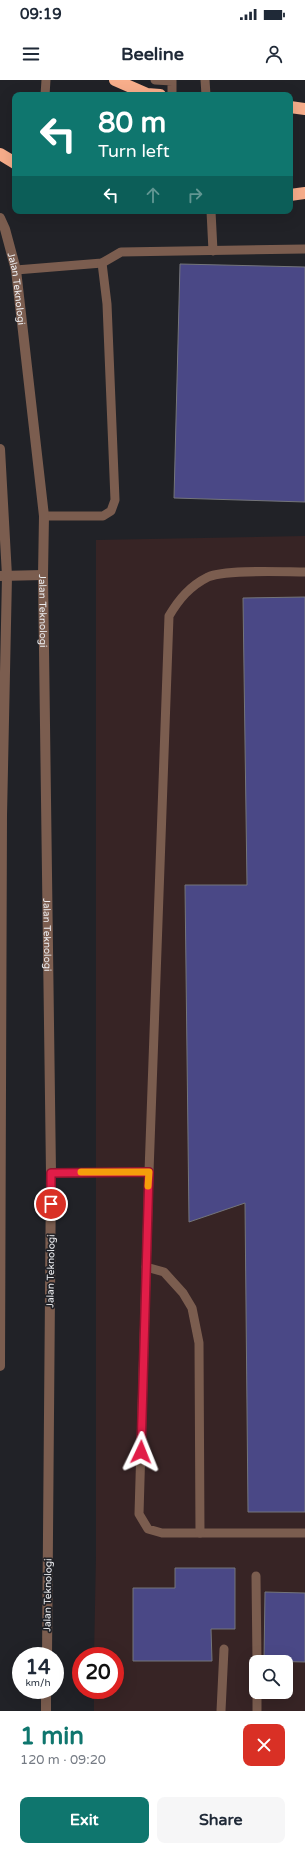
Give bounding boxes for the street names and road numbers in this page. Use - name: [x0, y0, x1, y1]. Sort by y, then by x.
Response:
- street label: Jalan Teknologi: [5, 251, 27, 326]
- street label: Jalan Teknologi: [36, 574, 49, 648]
- street label: Jalan Teknologi: [40, 898, 53, 972]
- street label: Jalan Teknologi: [44, 1234, 58, 1308]
- street label: Jalan Teknologi: [41, 1558, 55, 1632]

